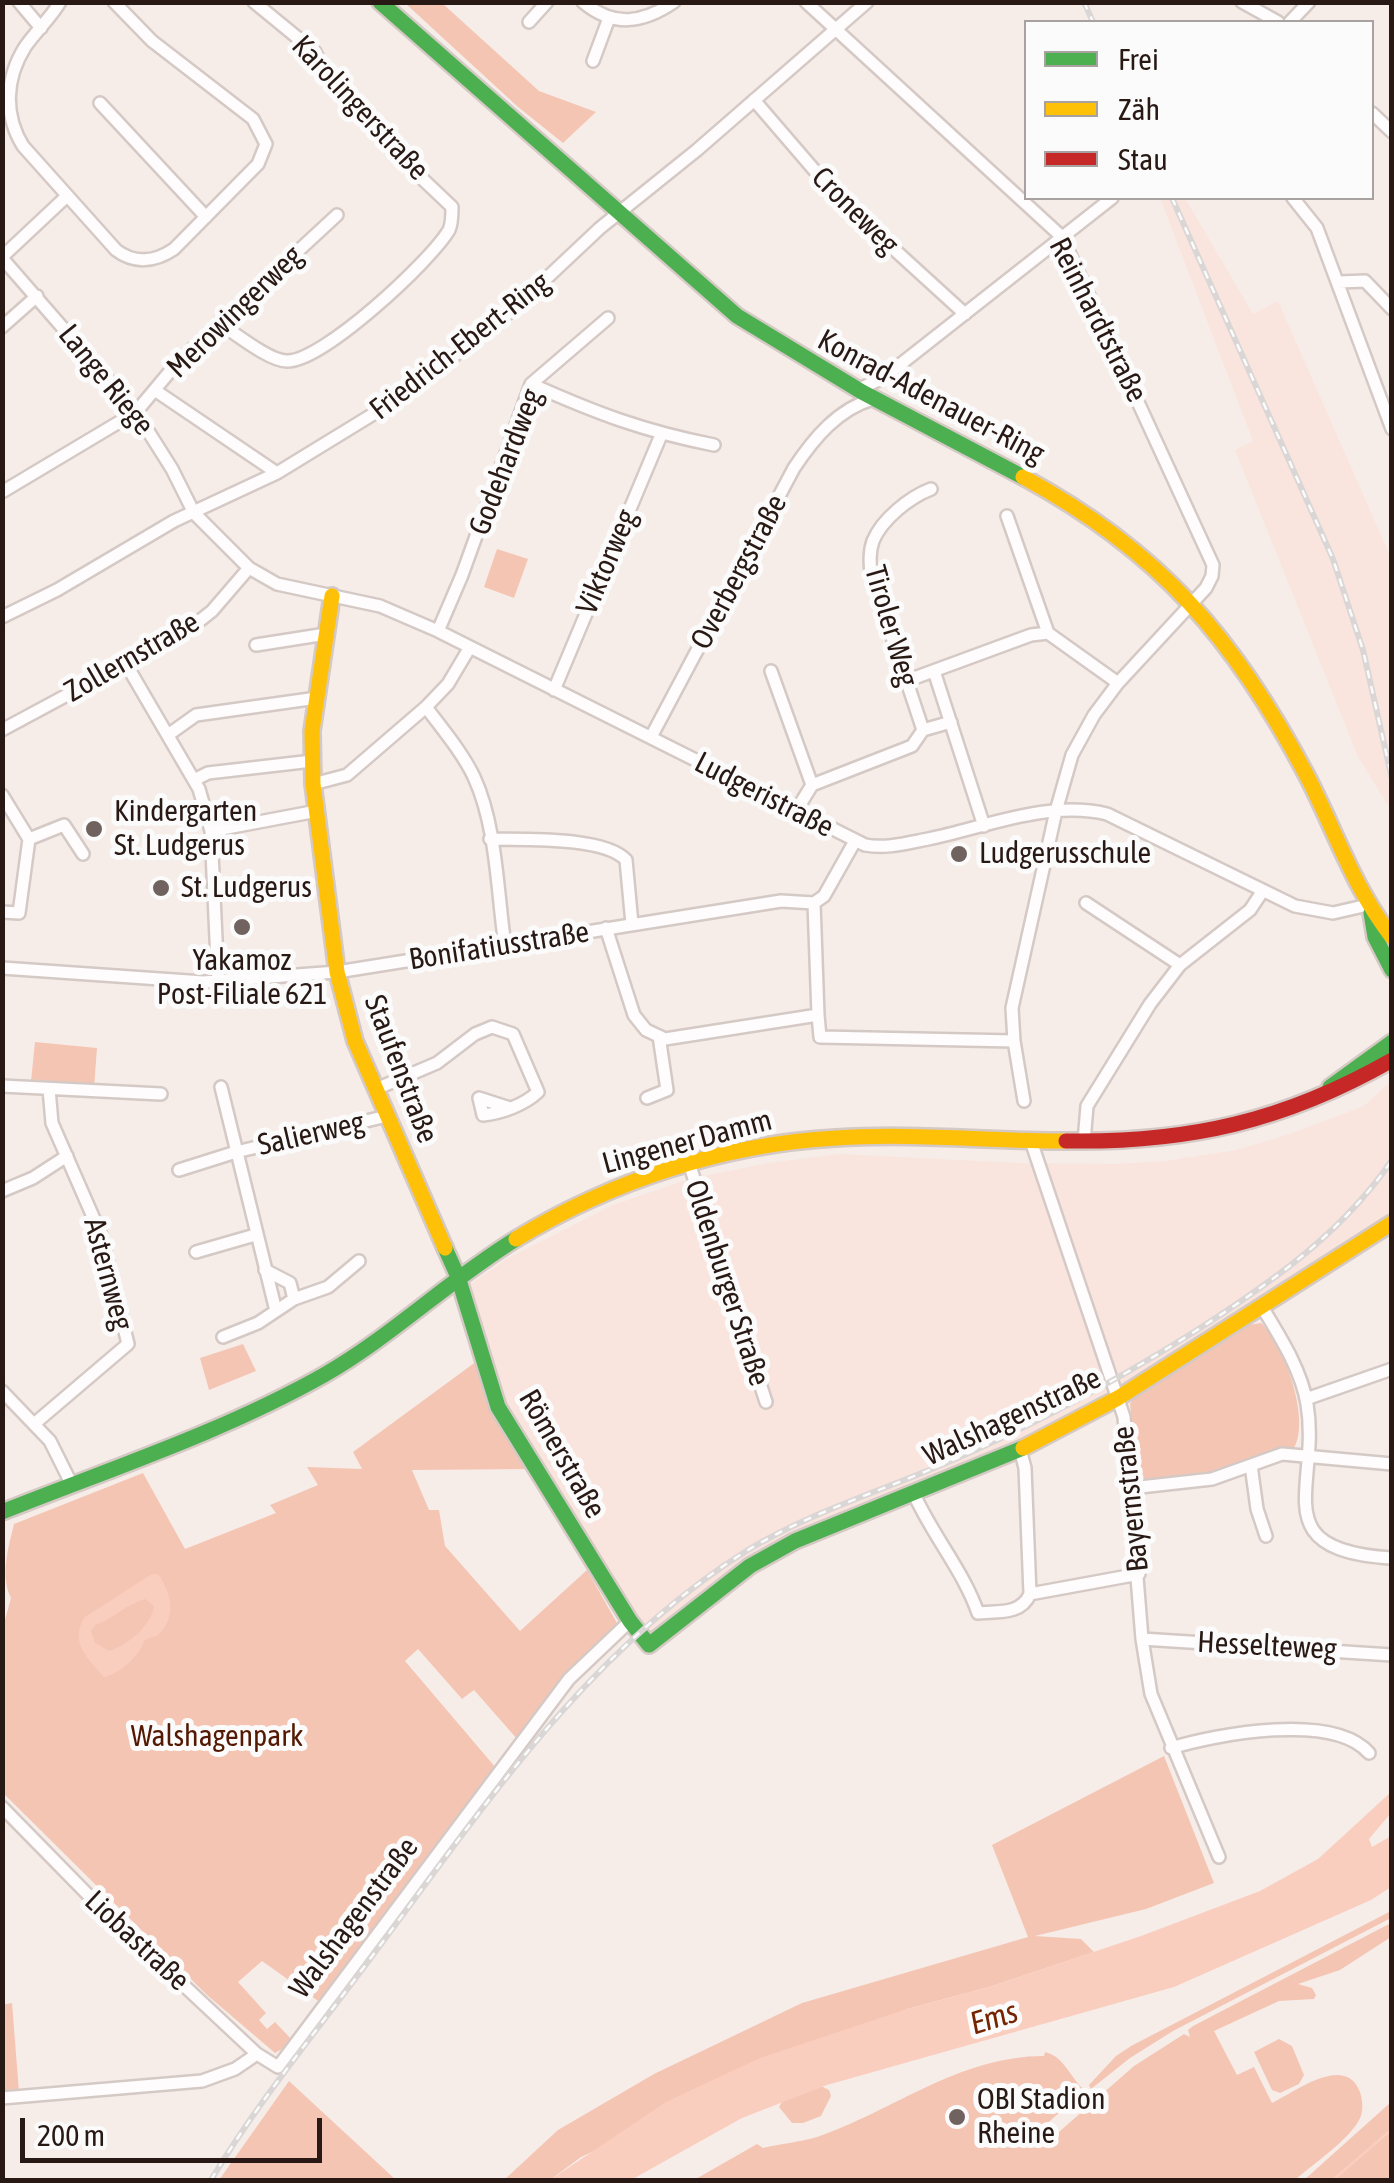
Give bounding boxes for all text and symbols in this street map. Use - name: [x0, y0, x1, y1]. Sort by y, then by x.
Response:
- legend: [1024, 20, 1374, 200]
- street label: Karolingerstraße: [284, 28, 436, 188]
- text: Frei: [1118, 42, 1159, 76]
- text: Zäh: [1118, 92, 1160, 126]
- text: Stau: [1118, 142, 1168, 176]
- street label: Croneweg: [804, 160, 906, 262]
- street label: Reinhardtstraße: [1041, 232, 1155, 408]
- street label: Merowingerweg: [160, 238, 310, 386]
- street label: Friedrich-Ebert-Ring: [363, 265, 557, 427]
- street label: Lange Riege: [51, 318, 161, 442]
- street label: Konrad-Adenauer-Ring: [812, 322, 1050, 472]
- street label: Godehardweg: [462, 384, 550, 540]
- street label: Overbergstraße: [683, 489, 795, 655]
- street label: Viktorweg: [569, 504, 645, 620]
- street label: Tiroler Weg: [857, 561, 925, 691]
- street label: Zollernstraße: [58, 604, 206, 710]
- street label: Ludgeristraße: [688, 745, 840, 845]
- place label: Kindergarten St. Ludgerus: [114, 794, 257, 864]
- marker: Kindergarten St. Ludgerus: [83, 818, 105, 840]
- place label: Ludgerusschule: [979, 836, 1151, 872]
- marker: Ludgerusschule: [948, 843, 970, 865]
- place label: St. Ludgerus: [181, 870, 312, 906]
- marker: St. Ludgerus: [150, 877, 172, 899]
- street label: Bonifatiusstraße: [406, 914, 592, 978]
- marker: Yakamoz Post-Filiale 621: [231, 916, 253, 938]
- place label: Yakamoz Post-Filiale 621: [157, 943, 327, 1014]
- street label: Staufenstraße: [356, 990, 446, 1148]
- street label: Lingener Damm: [598, 1102, 776, 1182]
- street label: Salierweg: [254, 1104, 368, 1164]
- street label: Oldenburger Straße: [677, 1176, 777, 1390]
- street label: Asternweg: [76, 1214, 140, 1334]
- street label: Walshagenstraße: [918, 1360, 1106, 1474]
- street label: Römerstraße: [511, 1383, 613, 1525]
- street label: Bayernstraße: [1105, 1424, 1157, 1574]
- street label: Hesselteweg: [1196, 1624, 1338, 1668]
- park label: Walshagenpark: [131, 1719, 303, 1755]
- street label: Walshagenstraße: [282, 1831, 426, 2005]
- street label: Liobastraße: [77, 1884, 197, 1998]
- water label: Ems: [965, 1993, 1023, 2043]
- place label: OBI Stadion Rheine: [977, 2082, 1105, 2152]
- scale bar: [25, 2098, 328, 2160]
- marker: OBI Stadion Rheine: [946, 2106, 968, 2128]
- text: 200 m: [37, 2118, 105, 2152]

